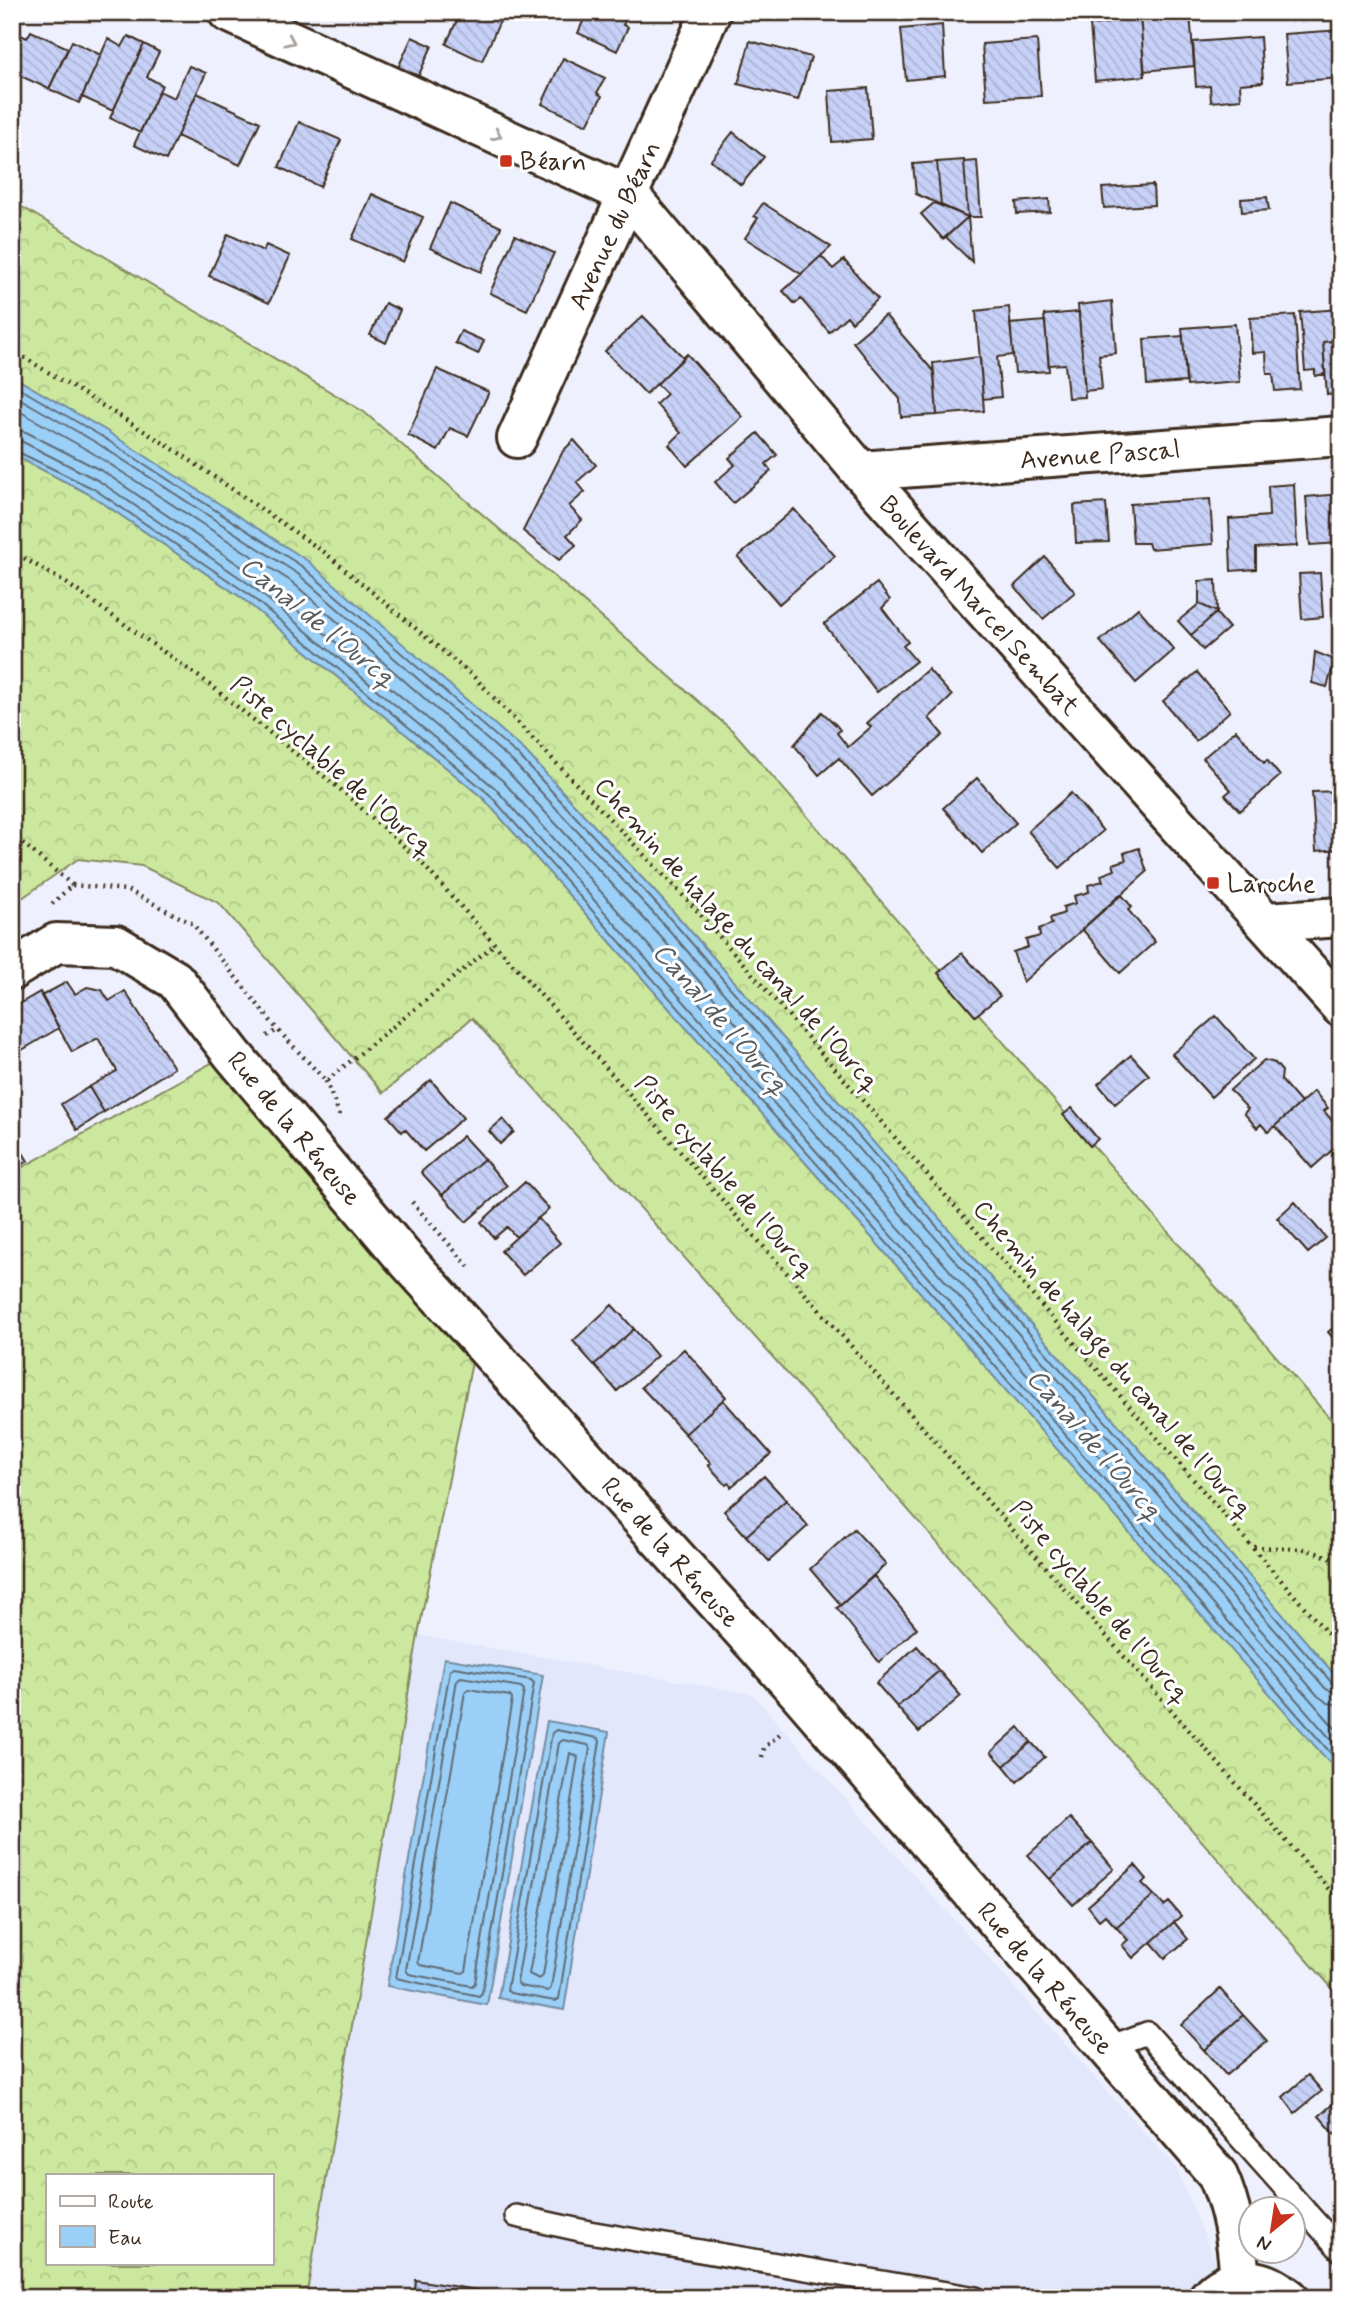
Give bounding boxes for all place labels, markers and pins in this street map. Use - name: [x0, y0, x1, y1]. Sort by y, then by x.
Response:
- place label: Béarn: [520, 146, 587, 180]
- marker: Béarn: [498, 153, 514, 169]
- place label: Laroche: [1227, 868, 1316, 902]
- marker: Laroche: [1205, 875, 1221, 891]

